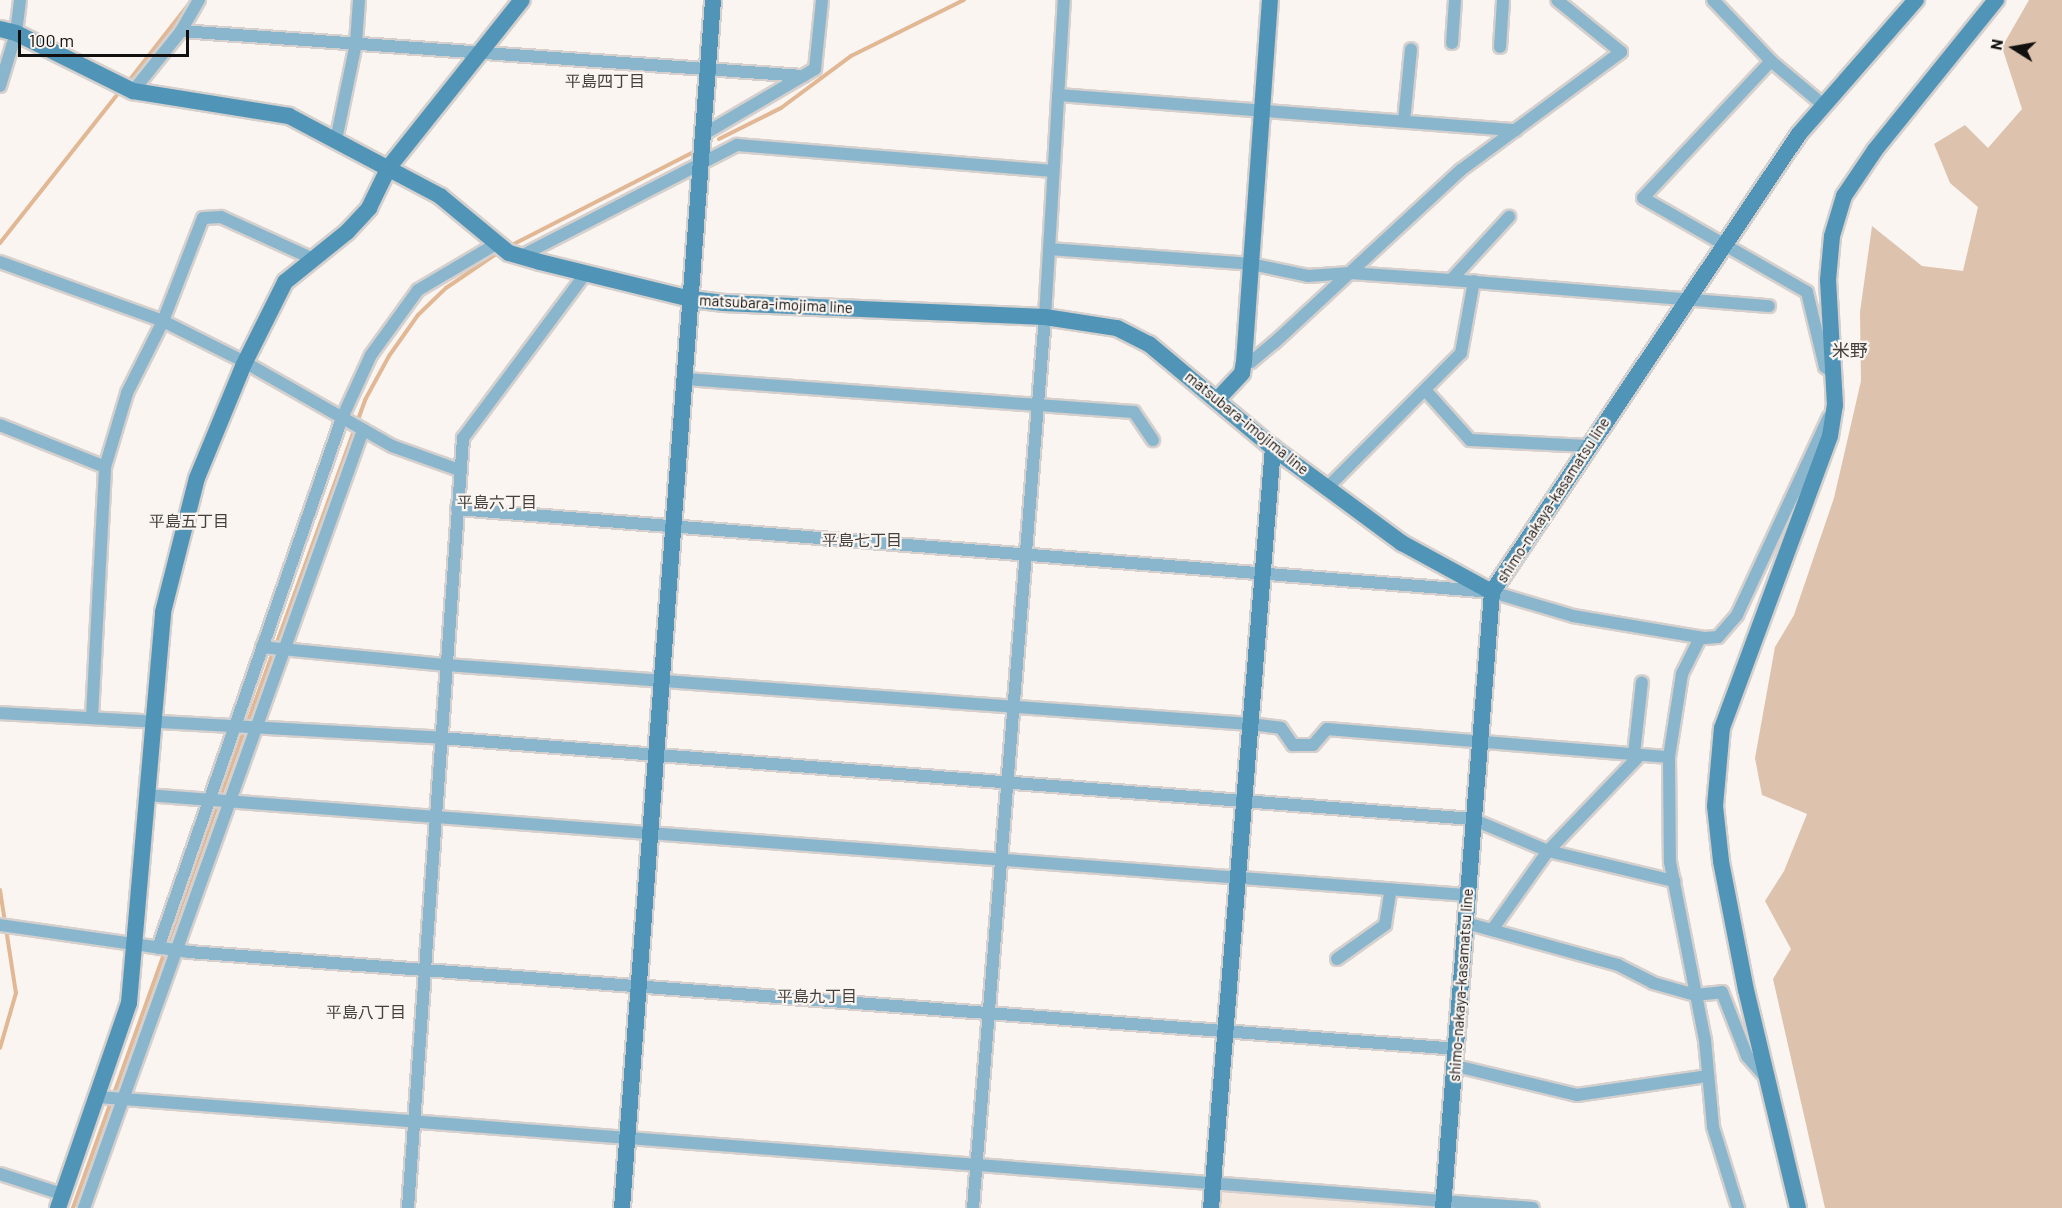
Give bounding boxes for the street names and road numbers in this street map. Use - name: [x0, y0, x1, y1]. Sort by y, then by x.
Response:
- street label: matsubara-imojima line: [699, 291, 853, 317]
- street label: matsubara-imojima line: [1182, 368, 1312, 478]
- street label: shimo-nakaya-kasamatsu line: [1493, 414, 1613, 586]
- street label: shimo-nakaya-kasamatsu line: [1445, 888, 1477, 1082]

